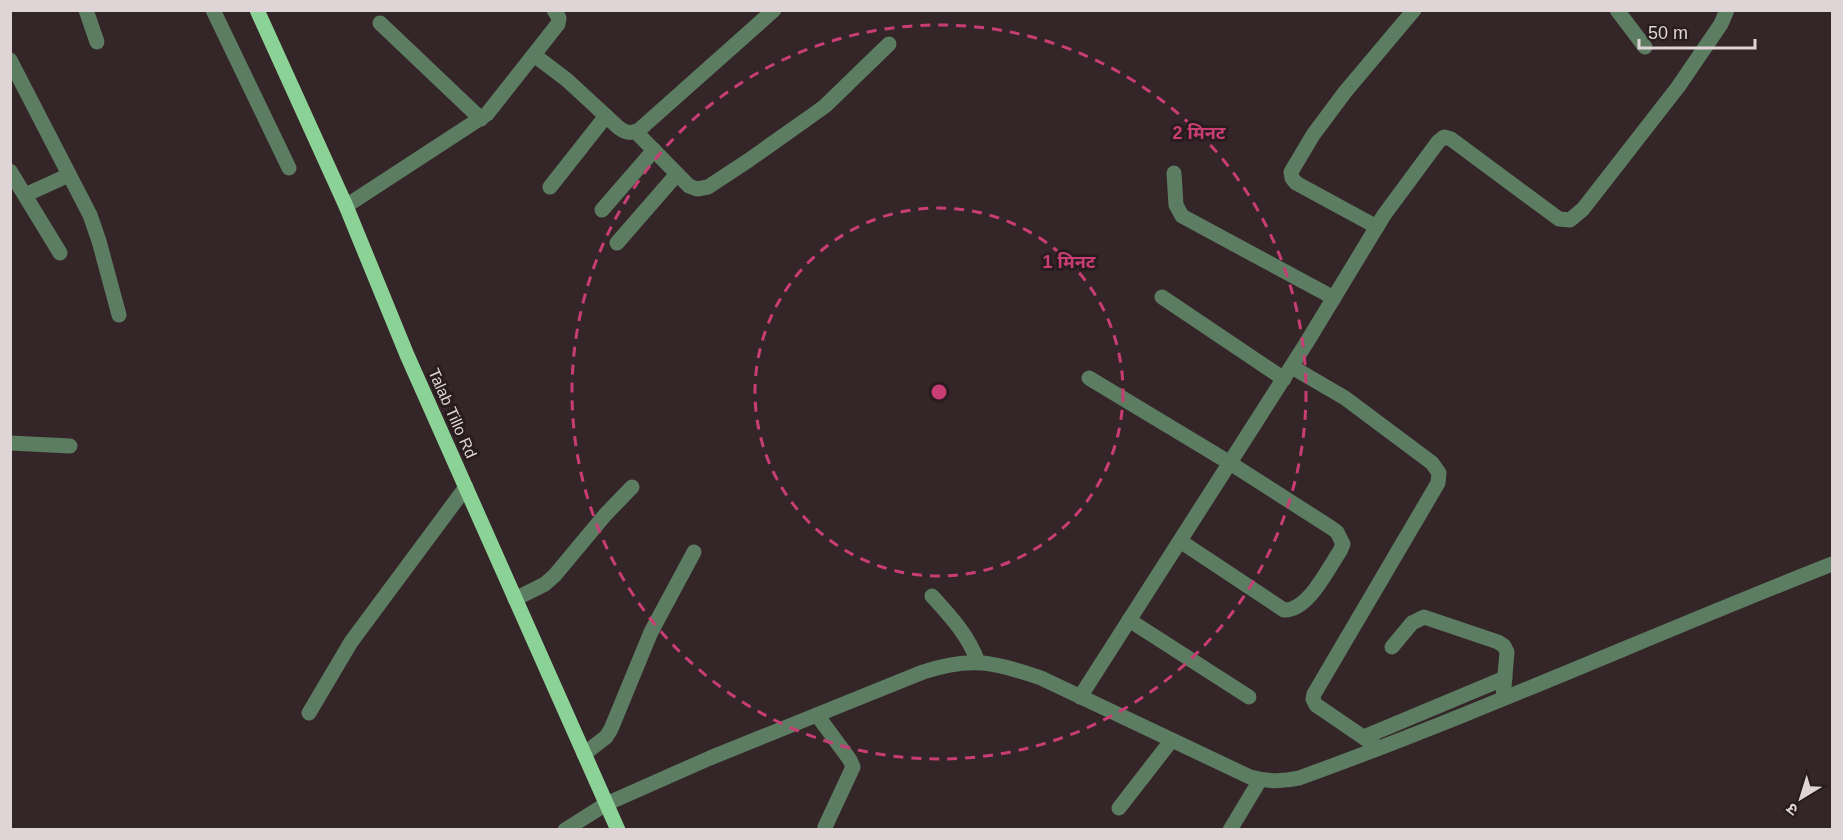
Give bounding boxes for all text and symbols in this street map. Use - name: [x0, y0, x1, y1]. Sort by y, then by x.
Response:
- scale bar: [1639, 12, 1754, 50]
- text: 50 m: [1648, 23, 1688, 43]
- text: 2 मिनट: [1173, 123, 1226, 143]
- text: 1 मिनट: [1043, 252, 1096, 272]
- street label: Talab Tillo Rd: [425, 366, 480, 461]
- centre of rings: [929, 382, 949, 402]
- north arrow: [1771, 768, 1831, 828]
- text: उ: [1783, 799, 1801, 819]

